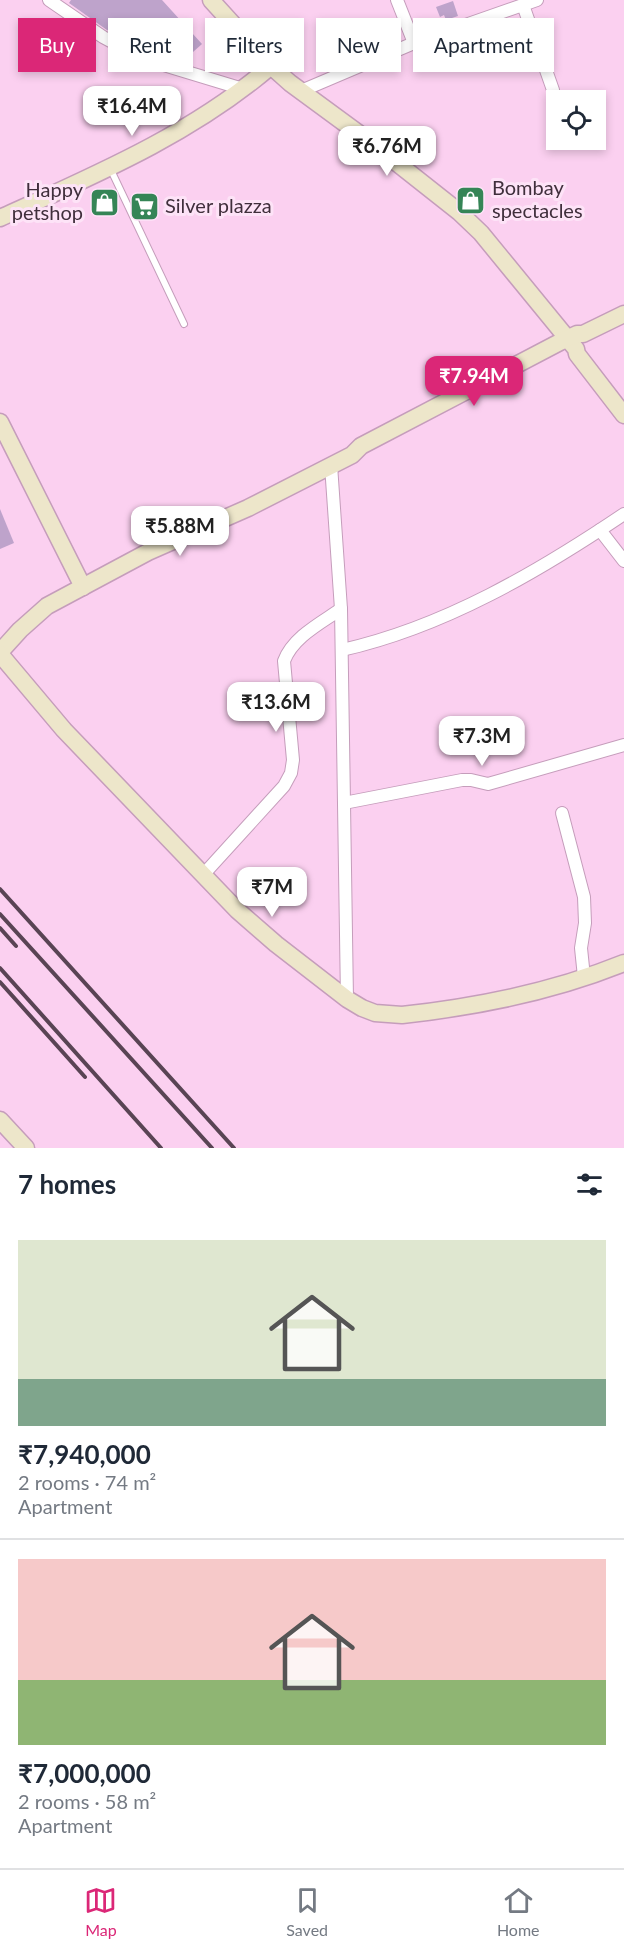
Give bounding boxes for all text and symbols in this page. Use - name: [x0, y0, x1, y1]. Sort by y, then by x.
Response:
- chip: Buy: [18, 18, 96, 72]
- chip: Rent: [108, 18, 193, 72]
- chip: Filters: [205, 18, 304, 72]
- chip: New: [316, 18, 401, 72]
- chip: Apartment: [413, 18, 554, 72]
- pin: ₹16.4M: [83, 86, 181, 137]
- map controls: [546, 90, 606, 150]
- button: locate: [546, 90, 606, 150]
- text: ₹16.4M: [97, 93, 167, 117]
- pin: ₹6.76M: [338, 126, 436, 177]
- text: ₹6.76M: [352, 133, 422, 157]
- place label: Bombay spectacles: [492, 175, 583, 222]
- place label: Happy petshop: [12, 177, 84, 224]
- shop icon: Bombay spectacles: [455, 184, 487, 216]
- shop icon: Happy petshop: [88, 186, 120, 218]
- supermarket icon: Silver plazza: [128, 190, 160, 222]
- place label: Silver plazza: [165, 193, 272, 217]
- pin: ₹7.94M: [425, 356, 523, 407]
- text: ₹7.94M: [439, 363, 509, 387]
- pin: ₹5.88M: [131, 506, 229, 557]
- text: ₹5.88M: [145, 513, 215, 537]
- pin: ₹13.6M: [227, 682, 325, 733]
- text: ₹13.6M: [241, 689, 311, 713]
- pin: ₹7.3M: [440, 716, 524, 767]
- text: ₹7.3M: [453, 723, 511, 747]
- pin: ₹7M: [243, 867, 301, 918]
- text: ₹7M: [251, 874, 293, 898]
- text: 7 homes: [18, 1168, 116, 1200]
- icon: filters: [573, 1168, 606, 1201]
- icon: home: [258, 1279, 366, 1387]
- text: ₹7,940,000: [18, 1438, 151, 1470]
- text: 2 rooms · 74 m²: [18, 1470, 156, 1494]
- text: Apartment: [18, 1494, 112, 1518]
- icon: home: [258, 1598, 366, 1706]
- text: ₹7,000,000: [18, 1757, 151, 1789]
- text: 2 rooms · 58 m²: [18, 1789, 156, 1813]
- text: Apartment: [18, 1813, 112, 1837]
- tab: Map: [84, 1884, 117, 1939]
- tab: Saved: [286, 1884, 328, 1939]
- tab: Home: [497, 1884, 540, 1939]

